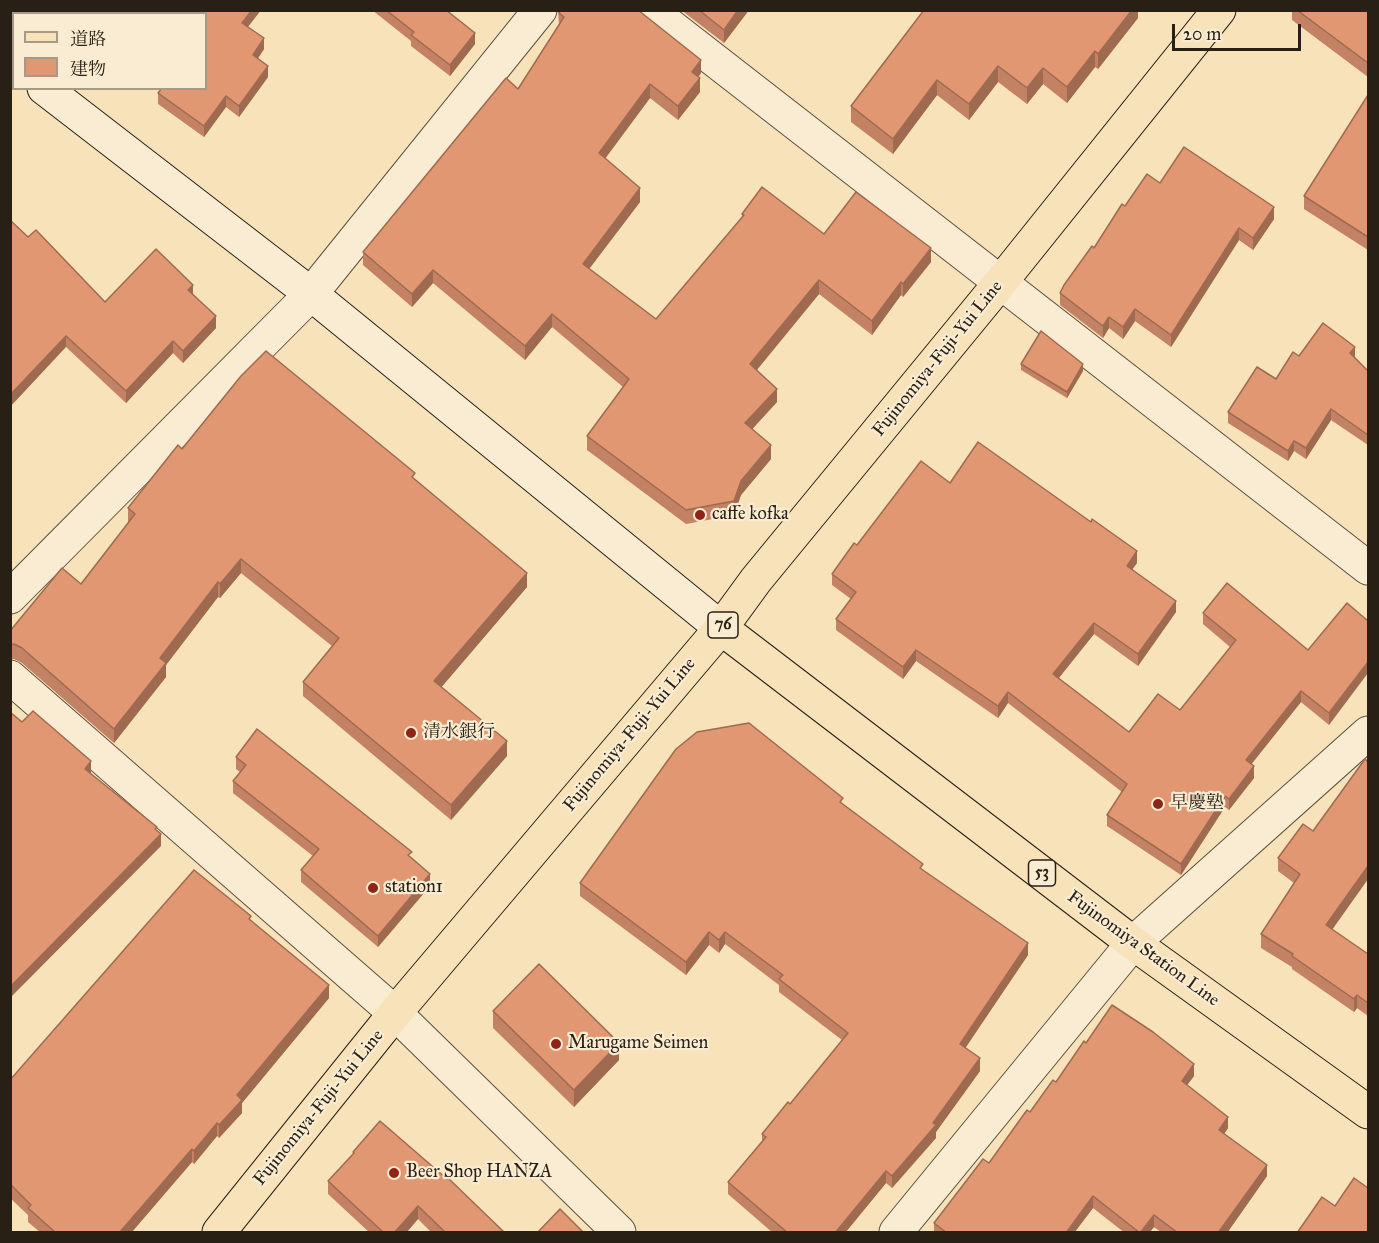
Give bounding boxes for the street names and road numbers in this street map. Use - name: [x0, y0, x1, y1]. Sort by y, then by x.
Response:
- street label: Fujinomiya-Fuji-Yui Line: [868, 277, 1008, 441]
- road number: 76: [708, 612, 738, 638]
- street label: Fujinomiya-Fuji-Yui Line: [559, 654, 701, 816]
- road number: 53: [1028, 860, 1056, 886]
- street label: Fujinomiya Station Line: [1063, 887, 1223, 1011]
- street label: Fujinomiya-Fuji-Yui Line: [249, 1026, 389, 1190]

